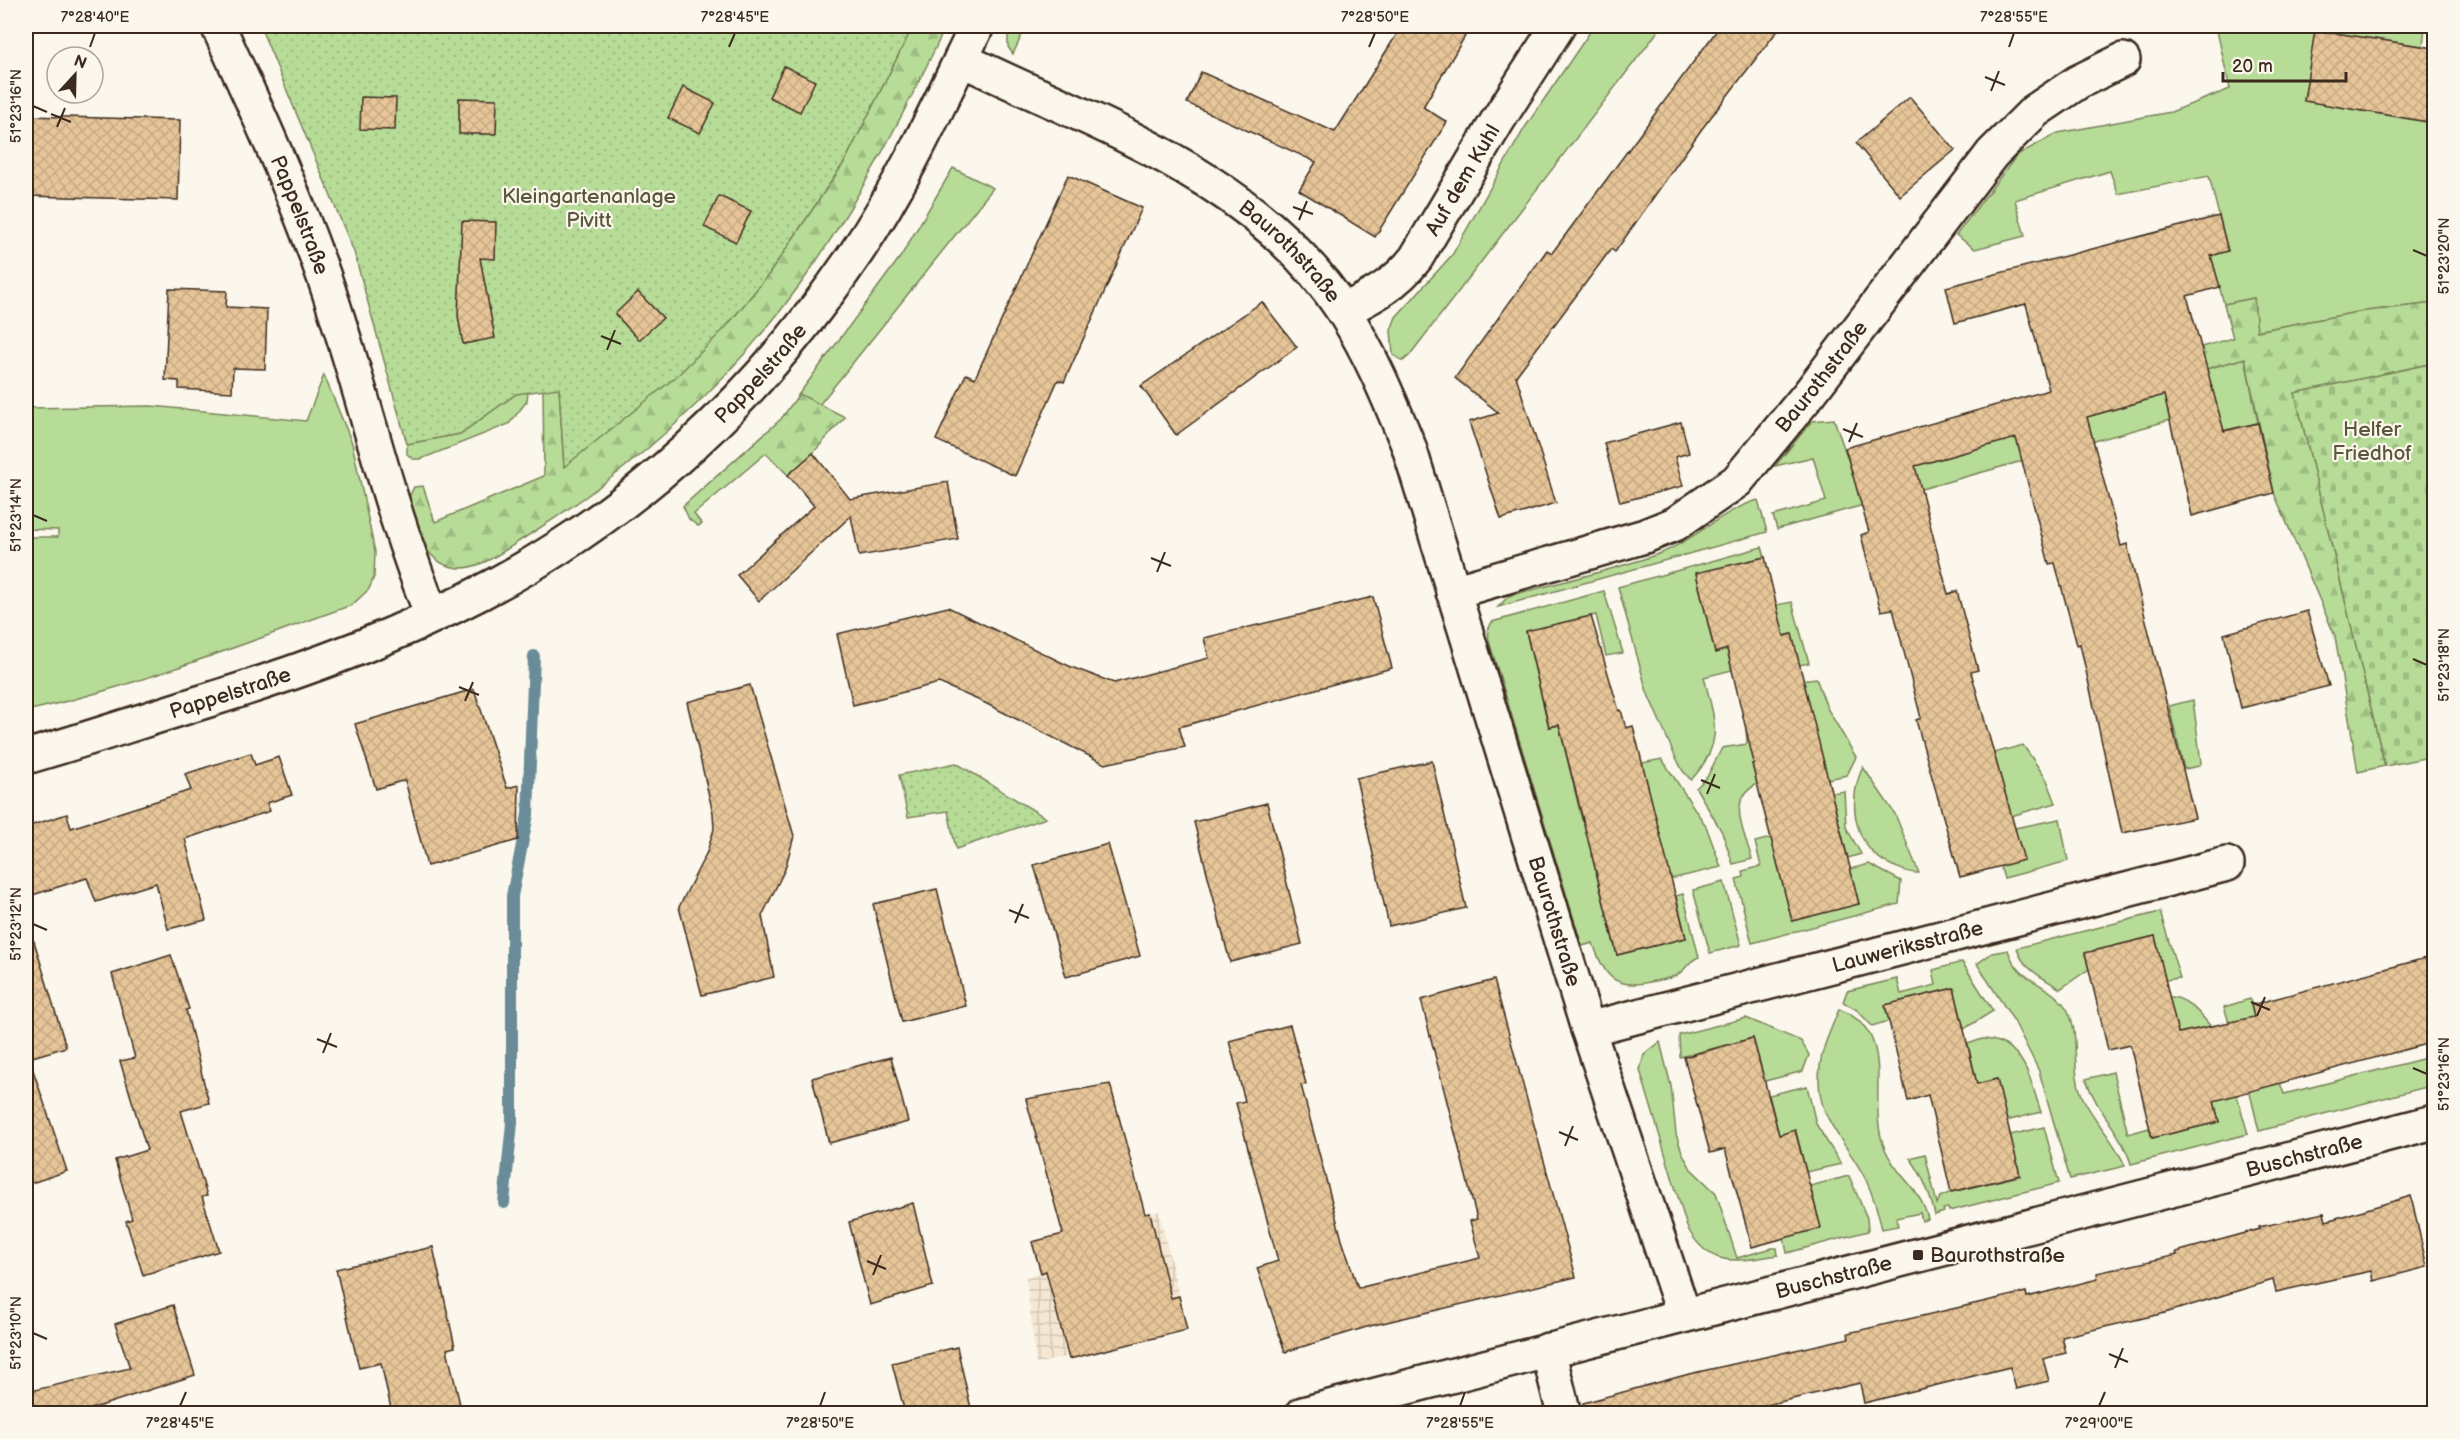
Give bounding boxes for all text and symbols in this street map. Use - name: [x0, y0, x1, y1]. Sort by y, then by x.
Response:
- text: 7°28'40"E: [61, 8, 129, 27]
- text: 7°28'45"E: [701, 8, 769, 27]
- text: 7°28'50"E: [1341, 8, 1409, 27]
- text: 7°28'55"E: [1980, 8, 2048, 27]
- north arrow: [45, 45, 105, 105]
- scale bar: [2223, 45, 2346, 83]
- text: N: [71, 51, 89, 74]
- text: 20 m: [2232, 56, 2273, 77]
- text: 51°23'16"N: [7, 69, 26, 143]
- street label: Auf dem Kuhl: [1420, 120, 1505, 240]
- street label: Pappelstraße: [265, 152, 335, 278]
- park label: Kleingartenanlage Pivitt: [502, 184, 676, 233]
- street label: Baurothstraße: [1234, 195, 1346, 307]
- text: 51°23'20"N: [2435, 218, 2454, 295]
- street label: Baurothstraße: [1770, 316, 1873, 438]
- street label: Pappelstraße: [709, 318, 812, 429]
- park label: Helfer Friedhof: [2332, 417, 2412, 466]
- text: 51°23'14"N: [7, 478, 26, 552]
- text: 51°23'18"N: [2435, 628, 2454, 702]
- street label: Pappelstraße: [166, 662, 294, 724]
- street label: Baurothstraße: [1523, 853, 1587, 989]
- text: 51°23'12"N: [7, 887, 26, 961]
- street label: Lauweriksstraße: [1829, 915, 1986, 978]
- text: 51°23'16"N: [2435, 1037, 2454, 1111]
- street label: Buschstraße: [2243, 1128, 2365, 1183]
- place label: Baurothstraße: [1930, 1243, 2065, 1268]
- marker: Baurothstraße: [1911, 1248, 1925, 1262]
- street label: Buschstraße: [1773, 1250, 1895, 1304]
- text: 51°23'10"N: [7, 1296, 26, 1370]
- text: 7°28'45"E: [146, 1414, 214, 1433]
- text: 7°28'50"E: [786, 1414, 854, 1433]
- text: 7°28'55"E: [1426, 1414, 1494, 1433]
- text: 7°29'00"E: [2065, 1414, 2133, 1433]

